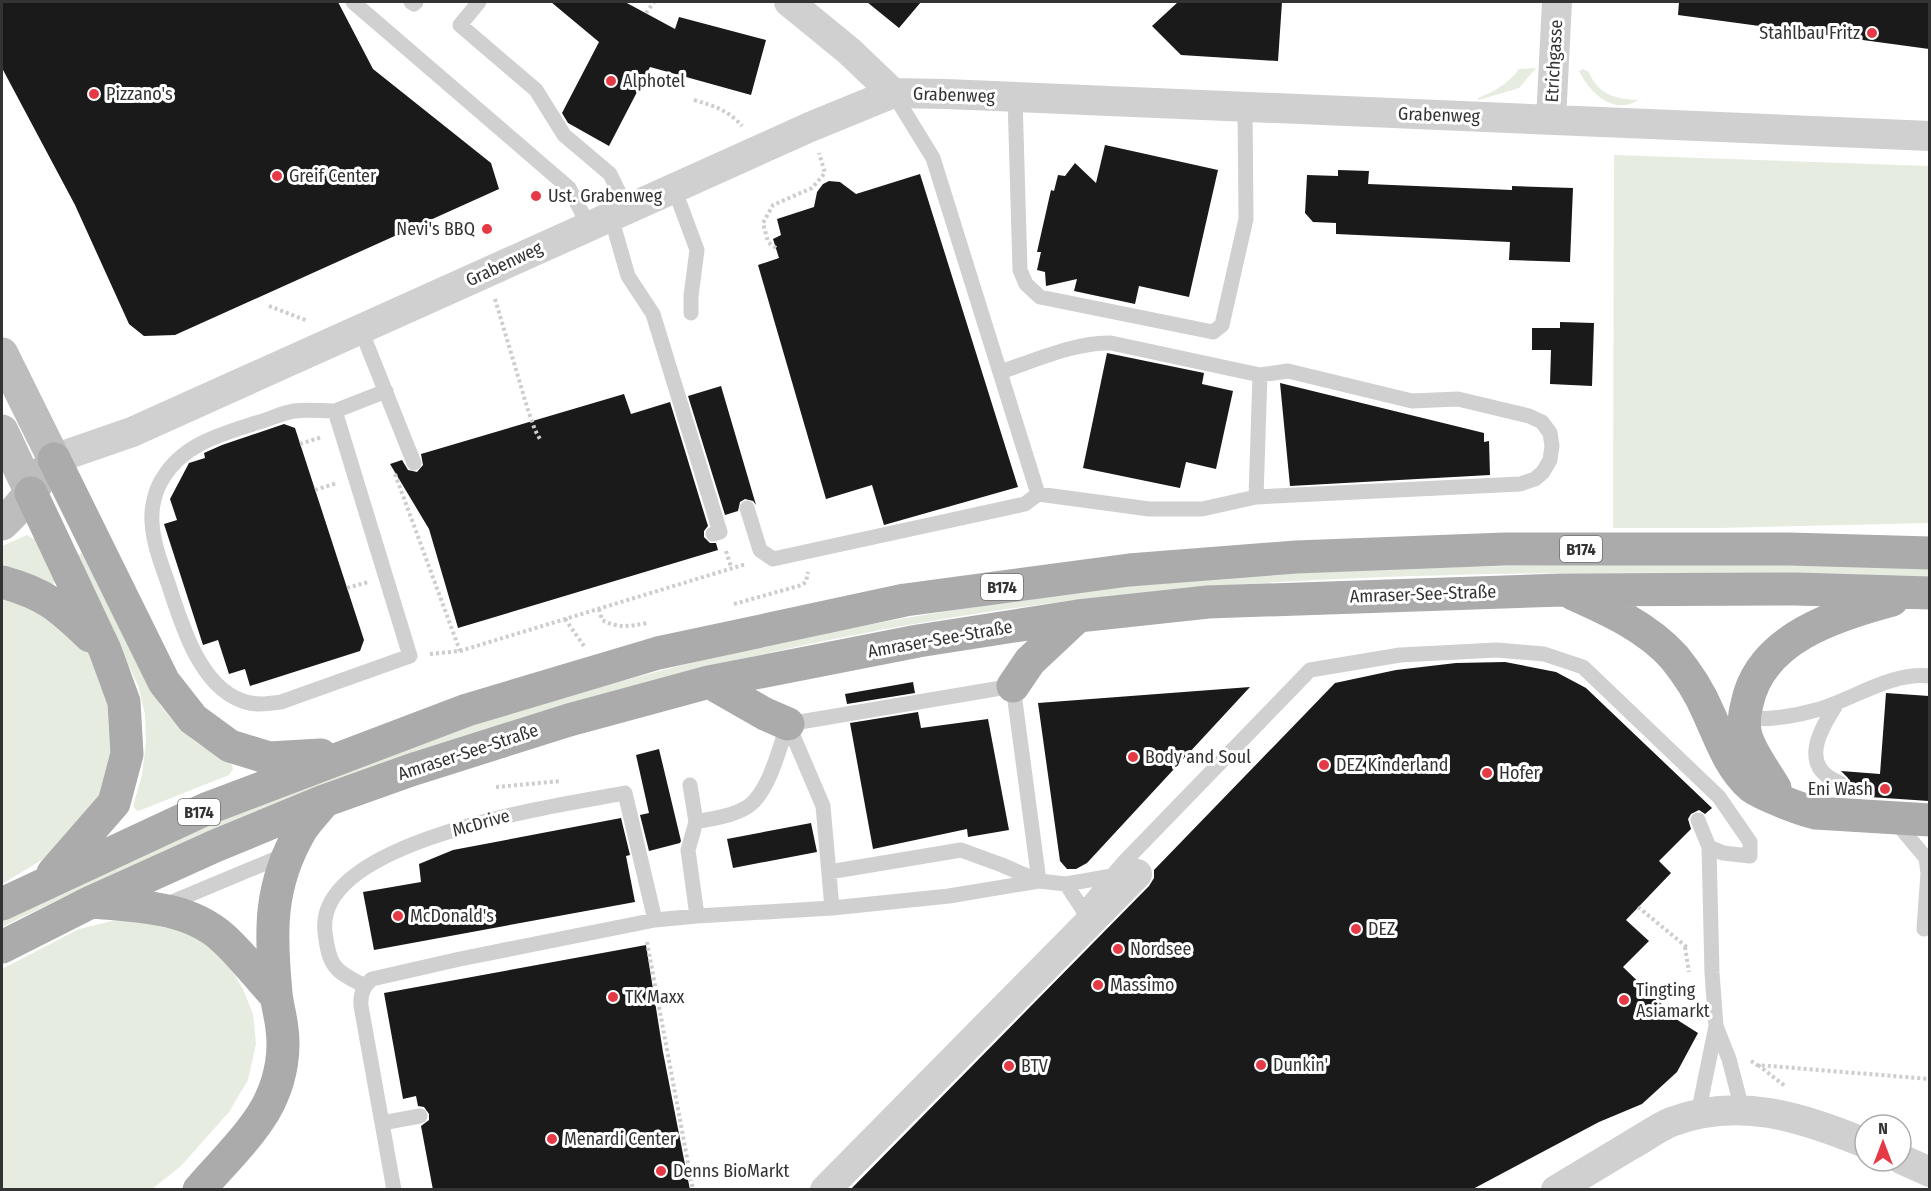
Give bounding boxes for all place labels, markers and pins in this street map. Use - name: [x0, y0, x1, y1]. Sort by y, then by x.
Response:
- place label: Stahlbau Fritz: [1759, 22, 1860, 44]
- marker: Stahlbau Fritz: [1865, 26, 1879, 40]
- place label: Alphotel: [623, 70, 685, 92]
- marker: Alphotel: [604, 74, 618, 88]
- place label: Pizzano's: [106, 83, 173, 105]
- marker: Pizzano's: [87, 87, 101, 101]
- place label: Greif Center: [289, 165, 377, 187]
- marker: Greif Center: [270, 169, 284, 183]
- place label: Ust. Grabenweg: [548, 185, 663, 207]
- marker: Ust. Grabenweg: [529, 189, 543, 203]
- place label: Nevi's BBQ: [396, 218, 475, 240]
- marker: Nevi's BBQ: [480, 222, 494, 236]
- place label: Body and Soul: [1145, 746, 1251, 768]
- marker: Body and Soul: [1126, 750, 1140, 764]
- place label: DEZ Kinderland: [1336, 754, 1448, 776]
- marker: DEZ Kinderland: [1317, 758, 1331, 772]
- place label: Hofer: [1499, 762, 1541, 784]
- marker: Hofer: [1480, 766, 1494, 780]
- place label: Eni Wash: [1808, 778, 1873, 800]
- marker: Eni Wash: [1878, 782, 1892, 796]
- place label: McDonald's: [410, 905, 494, 927]
- marker: McDonald's: [391, 909, 405, 923]
- place label: DEZ: [1368, 918, 1395, 940]
- marker: DEZ: [1349, 922, 1363, 936]
- place label: Nordsee: [1130, 938, 1191, 960]
- marker: Nordsee: [1111, 942, 1125, 956]
- place label: Massimo: [1110, 974, 1175, 996]
- marker: Massimo: [1091, 978, 1105, 992]
- place label: Tingting Asiamarkt: [1636, 979, 1710, 1022]
- place label: TK Maxx: [625, 986, 685, 1008]
- marker: TK Maxx: [606, 990, 620, 1004]
- marker: Tingting Asiamarkt: [1617, 993, 1631, 1007]
- place label: Dunkin': [1273, 1054, 1328, 1076]
- place label: BTV: [1021, 1055, 1049, 1077]
- marker: Dunkin': [1254, 1058, 1268, 1072]
- marker: BTV: [1002, 1059, 1016, 1073]
- place label: Menardi Center: [564, 1128, 677, 1150]
- marker: Menardi Center: [545, 1132, 559, 1146]
- place label: Denns BioMarkt: [673, 1160, 789, 1182]
- marker: Denns BioMarkt: [654, 1164, 668, 1178]

